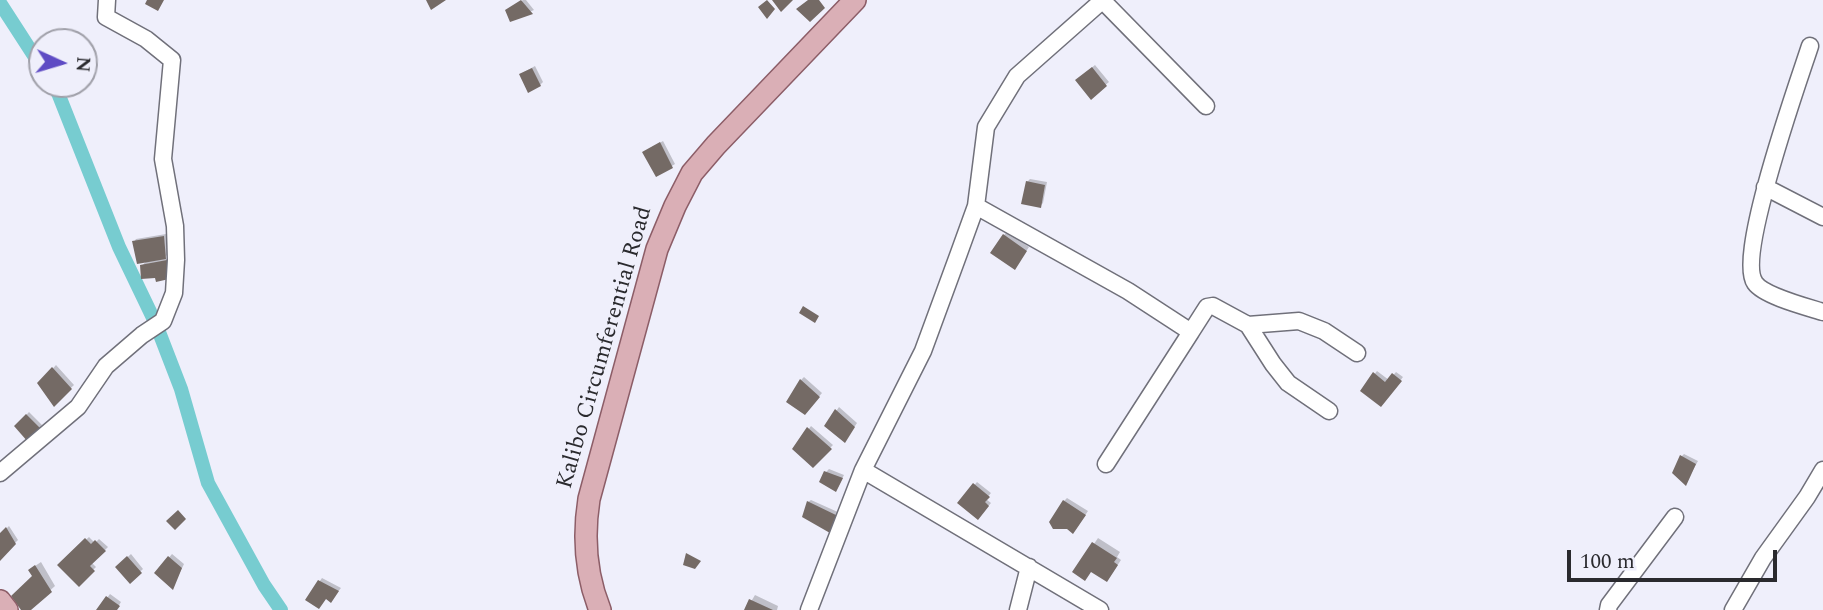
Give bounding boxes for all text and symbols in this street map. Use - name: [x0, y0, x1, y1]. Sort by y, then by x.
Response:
- north arrow: [28, 28, 98, 98]
- text: N: [67, 56, 97, 73]
- street label: Kalibo Circumferential Road: [552, 204, 660, 492]
- scale bar: [1571, 536, 1781, 580]
- text: 100 m: [1580, 546, 1635, 578]

